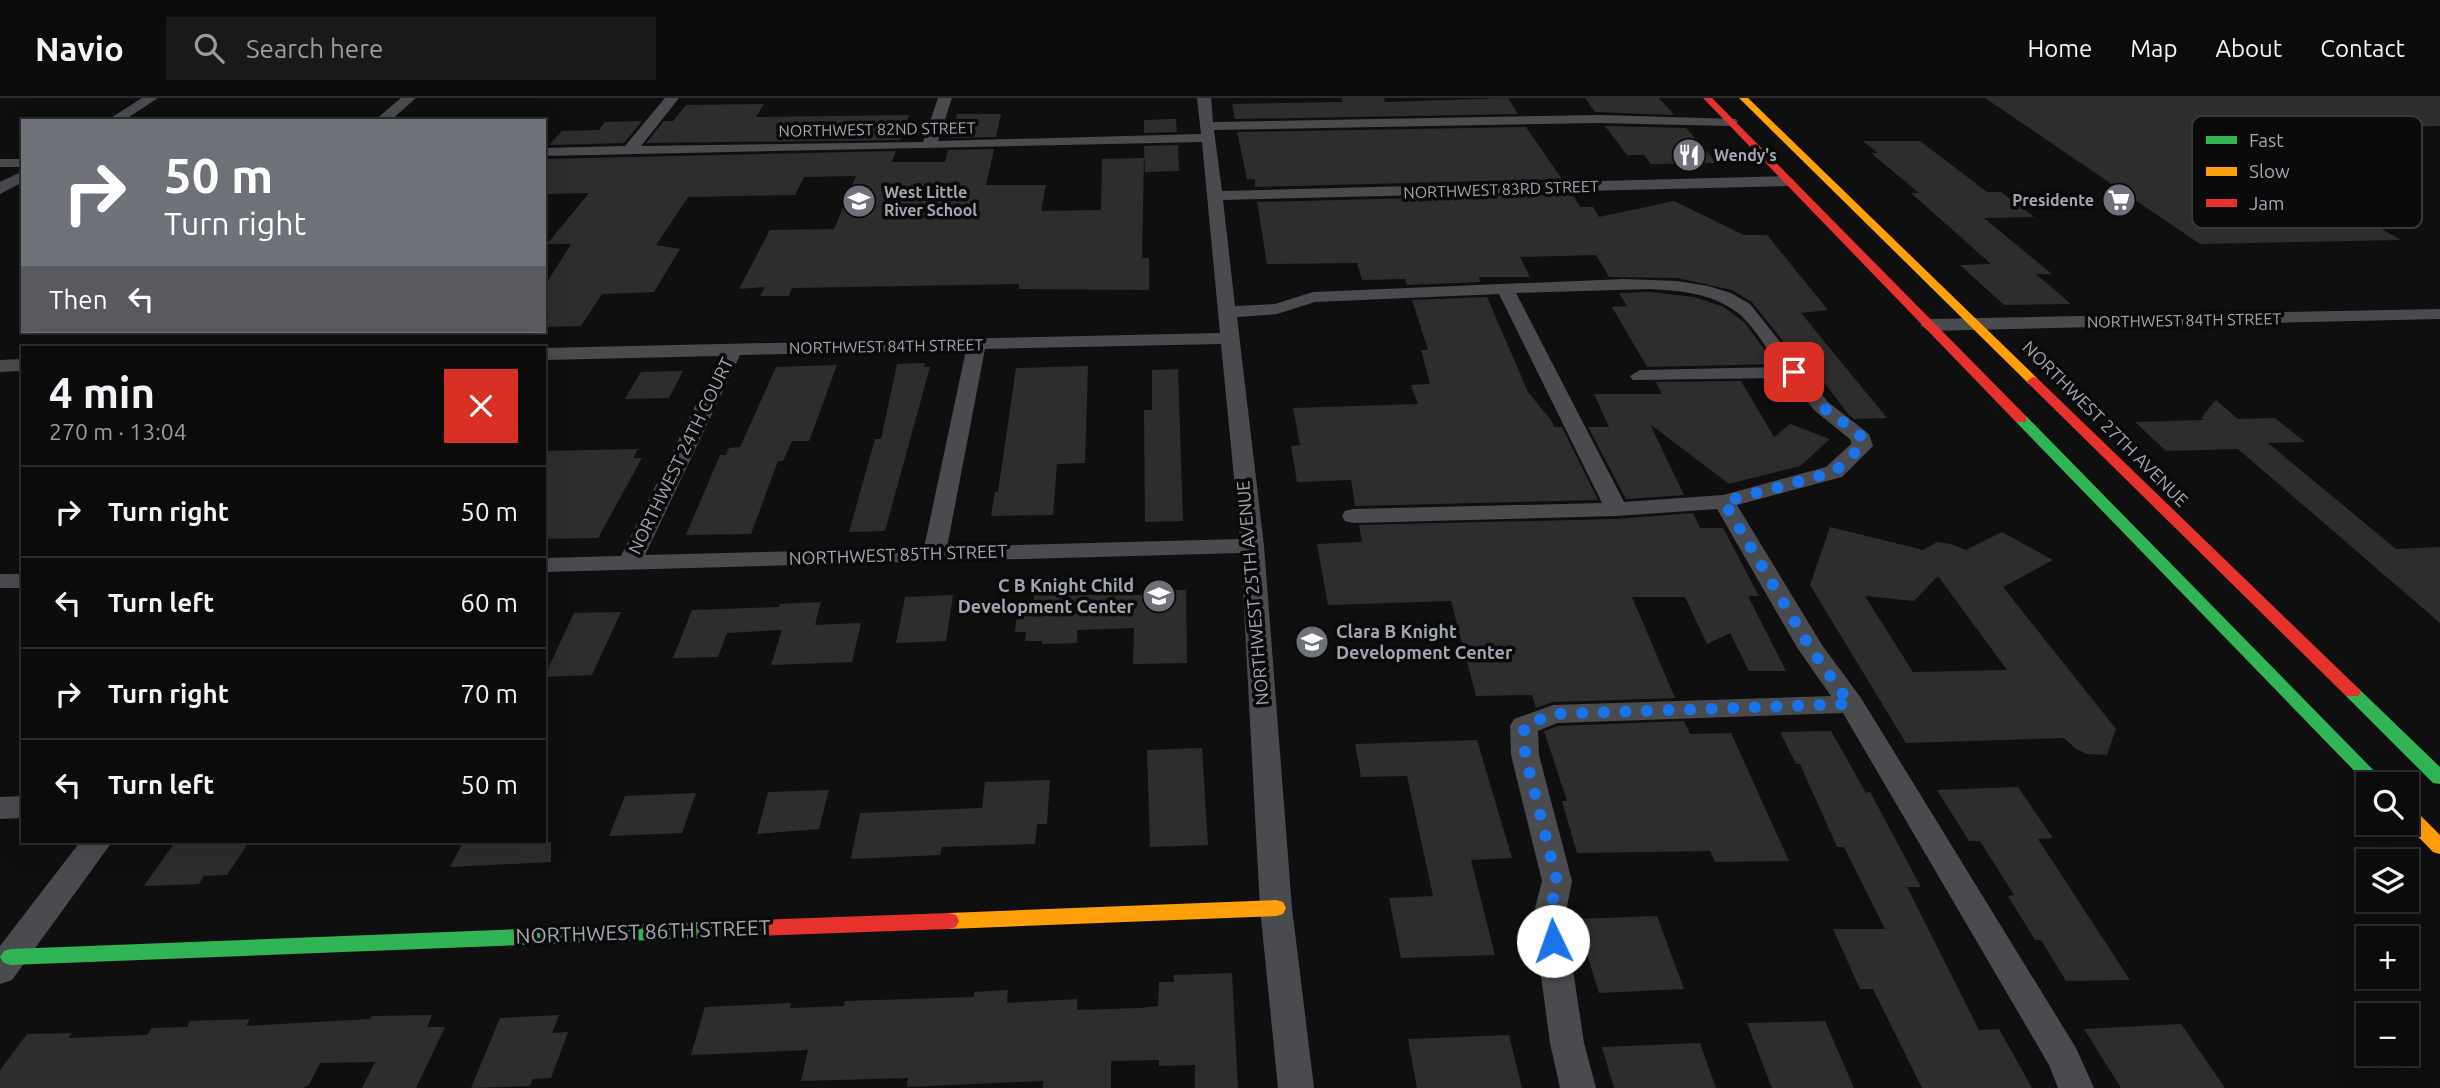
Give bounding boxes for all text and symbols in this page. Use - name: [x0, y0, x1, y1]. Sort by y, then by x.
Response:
- search box: [166, 17, 656, 80]
- icon: search: [190, 29, 228, 67]
- text: Navio: [35, 30, 124, 67]
- text: Search here: [246, 34, 383, 63]
- text: Home: [2027, 35, 2092, 62]
- text: Map: [2130, 35, 2177, 62]
- text: About: [2215, 35, 2282, 62]
- text: Contact: [2320, 35, 2405, 62]
- legend: [2192, 116, 2422, 228]
- street label: NORTHWEST 82ND STREET: [778, 118, 976, 140]
- text: Fast: [2249, 129, 2284, 151]
- restaurant icon: Wendy's: [1670, 136, 1708, 174]
- place label: Wendy's: [1714, 146, 1777, 164]
- icon: right: [49, 147, 140, 238]
- text: 50 m: [164, 147, 273, 202]
- text: Slow: [2249, 160, 2290, 182]
- street label: NORTHWEST 83RD STREET: [1403, 177, 1599, 201]
- supermarket icon: Presidente: [2100, 181, 2138, 219]
- school or university icon: West Little River School: [840, 182, 878, 220]
- place label: West Little River School: [884, 183, 977, 219]
- place label: Presidente: [2012, 191, 2094, 209]
- text: Jam: [2249, 192, 2285, 214]
- text: Turn right: [164, 205, 306, 241]
- icon: left: [122, 280, 160, 318]
- text: Then: [49, 285, 108, 314]
- street label: NORTHWEST 84TH STREET: [2087, 309, 2281, 331]
- street label: NORTHWEST 84TH STREET: [789, 335, 983, 357]
- street label: NORTHWEST 27TH AVENUE: [2019, 337, 2192, 510]
- pin: [1764, 342, 1824, 402]
- icon: arrive: [1775, 353, 1813, 391]
- street label: NORTHWEST 24TH COURT: [624, 354, 736, 557]
- text: 4 min: [49, 369, 155, 416]
- button: close: [444, 369, 518, 443]
- text: 270 m · 13:04: [49, 419, 187, 444]
- street label: NORTHWEST 25TH AVENUE: [1232, 480, 1272, 706]
- icon: right: [49, 493, 87, 531]
- text: Turn right: [108, 497, 229, 526]
- text: 50 m: [460, 497, 518, 526]
- street label: NORTHWEST 85TH STREET: [788, 540, 1008, 568]
- place label: C B Knight Child Development Center: [958, 575, 1135, 616]
- school or university icon: C B Knight Child Development Center: [1140, 577, 1178, 615]
- icon: left: [49, 584, 87, 622]
- text: Turn left: [108, 588, 214, 617]
- text: 60 m: [460, 588, 518, 617]
- place label: Clara B Knight Development Center: [1336, 621, 1513, 662]
- school or university icon: Clara B Knight Development Center: [1293, 623, 1331, 661]
- icon: right: [49, 675, 87, 713]
- text: Turn right: [108, 679, 229, 708]
- text: 70 m: [460, 679, 518, 708]
- icon: left: [49, 766, 87, 804]
- text: Turn left: [108, 770, 214, 799]
- text: 50 m: [460, 770, 518, 799]
- map controls: [2356, 772, 2419, 1066]
- button: search: [2356, 772, 2419, 835]
- button: layers: [2356, 849, 2419, 912]
- position arrow: [1516, 904, 1590, 978]
- street label: NORTHWEST 86TH STREET: [515, 915, 771, 947]
- button: +: [2356, 926, 2419, 989]
- button: −: [2356, 1003, 2419, 1066]

